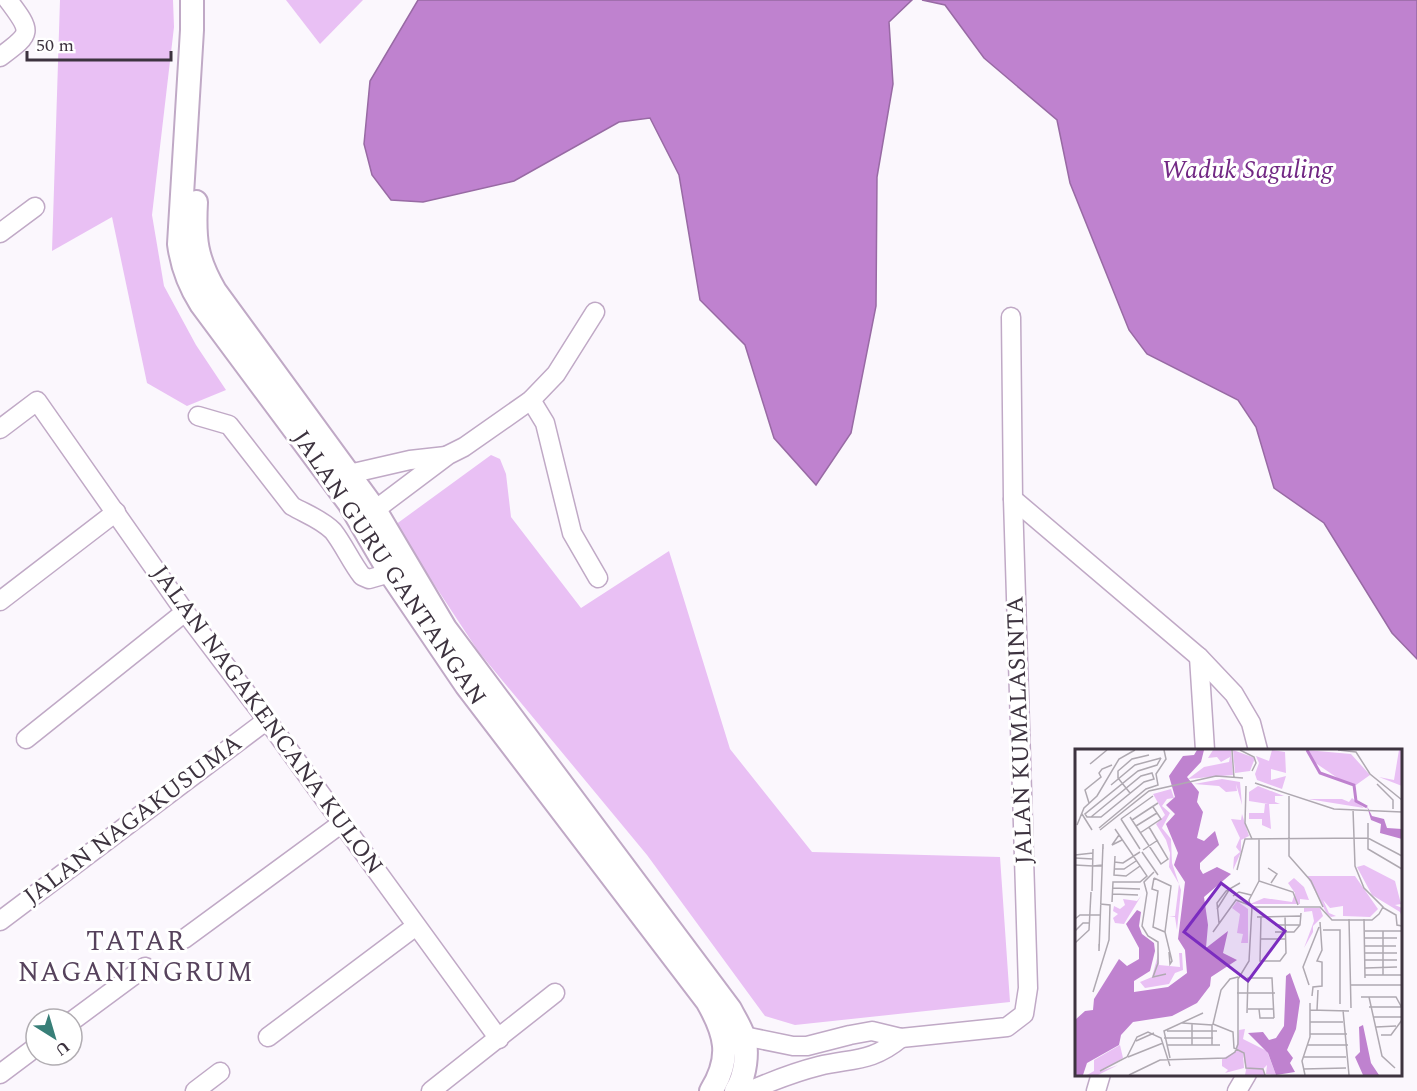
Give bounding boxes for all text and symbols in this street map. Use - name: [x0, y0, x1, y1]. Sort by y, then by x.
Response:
- scale bar: [27, 24, 171, 62]
- text: 50 m: [36, 32, 74, 59]
- water label: Waduk Saguling: [1161, 150, 1334, 190]
- street label: JALAN GURU GANTANGAN: [283, 423, 495, 713]
- street label: JALAN NAGAKENCANA KULON: [142, 558, 392, 882]
- street label: JALAN KUMALASINTA: [997, 595, 1043, 865]
- street label: JALAN NAGAKUSUMA: [16, 726, 250, 914]
- inset map: [1075, 749, 1402, 1076]
- district label: TATAR NAGANINGRUM: [18, 921, 254, 994]
- north arrow: [24, 1007, 84, 1067]
- text: U: [50, 1035, 75, 1062]

